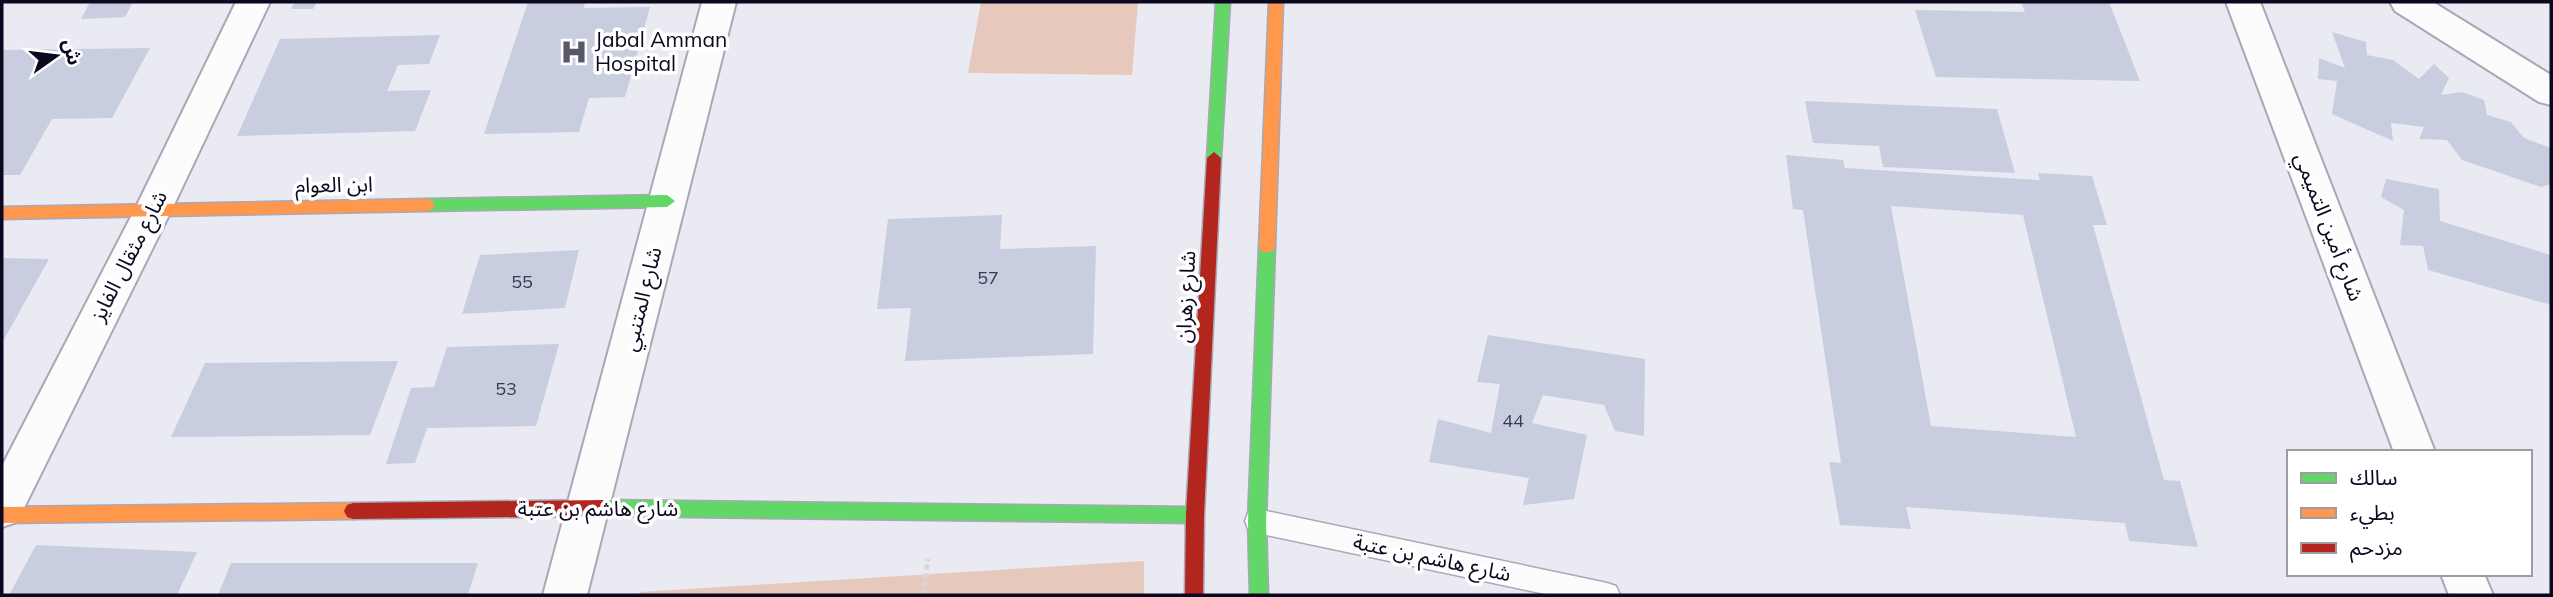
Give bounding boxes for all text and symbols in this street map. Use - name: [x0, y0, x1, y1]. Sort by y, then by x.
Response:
- north arrow: [21, 21, 91, 91]
- place label: Jabal Amman Hospital: [595, 26, 727, 76]
- text: ش: [58, 36, 87, 67]
- hospital icon: Jabal Amman Hospital: [559, 37, 589, 67]
- street label: شارع أمين التميمي: [2286, 149, 2370, 306]
- street label: ابن العوام: [295, 170, 373, 202]
- street label: شارع مثقال الفايز: [84, 186, 175, 328]
- street label: شارع المتنبي: [616, 244, 670, 355]
- street label: شارع زهران: [1170, 250, 1203, 344]
- house number: 57: [977, 266, 999, 289]
- house number: 55: [511, 270, 533, 293]
- house number: 53: [495, 377, 517, 400]
- house number: 44: [1502, 409, 1524, 432]
- legend: [2287, 450, 2532, 576]
- text: سالك: [2350, 464, 2397, 490]
- street label: شارع هاشم بن عتبة: [518, 495, 678, 524]
- text: بطيء: [2350, 499, 2395, 529]
- street label: شارع هاشم بن عتبة: [1350, 528, 1513, 589]
- text: مزدحم: [2350, 534, 2403, 563]

